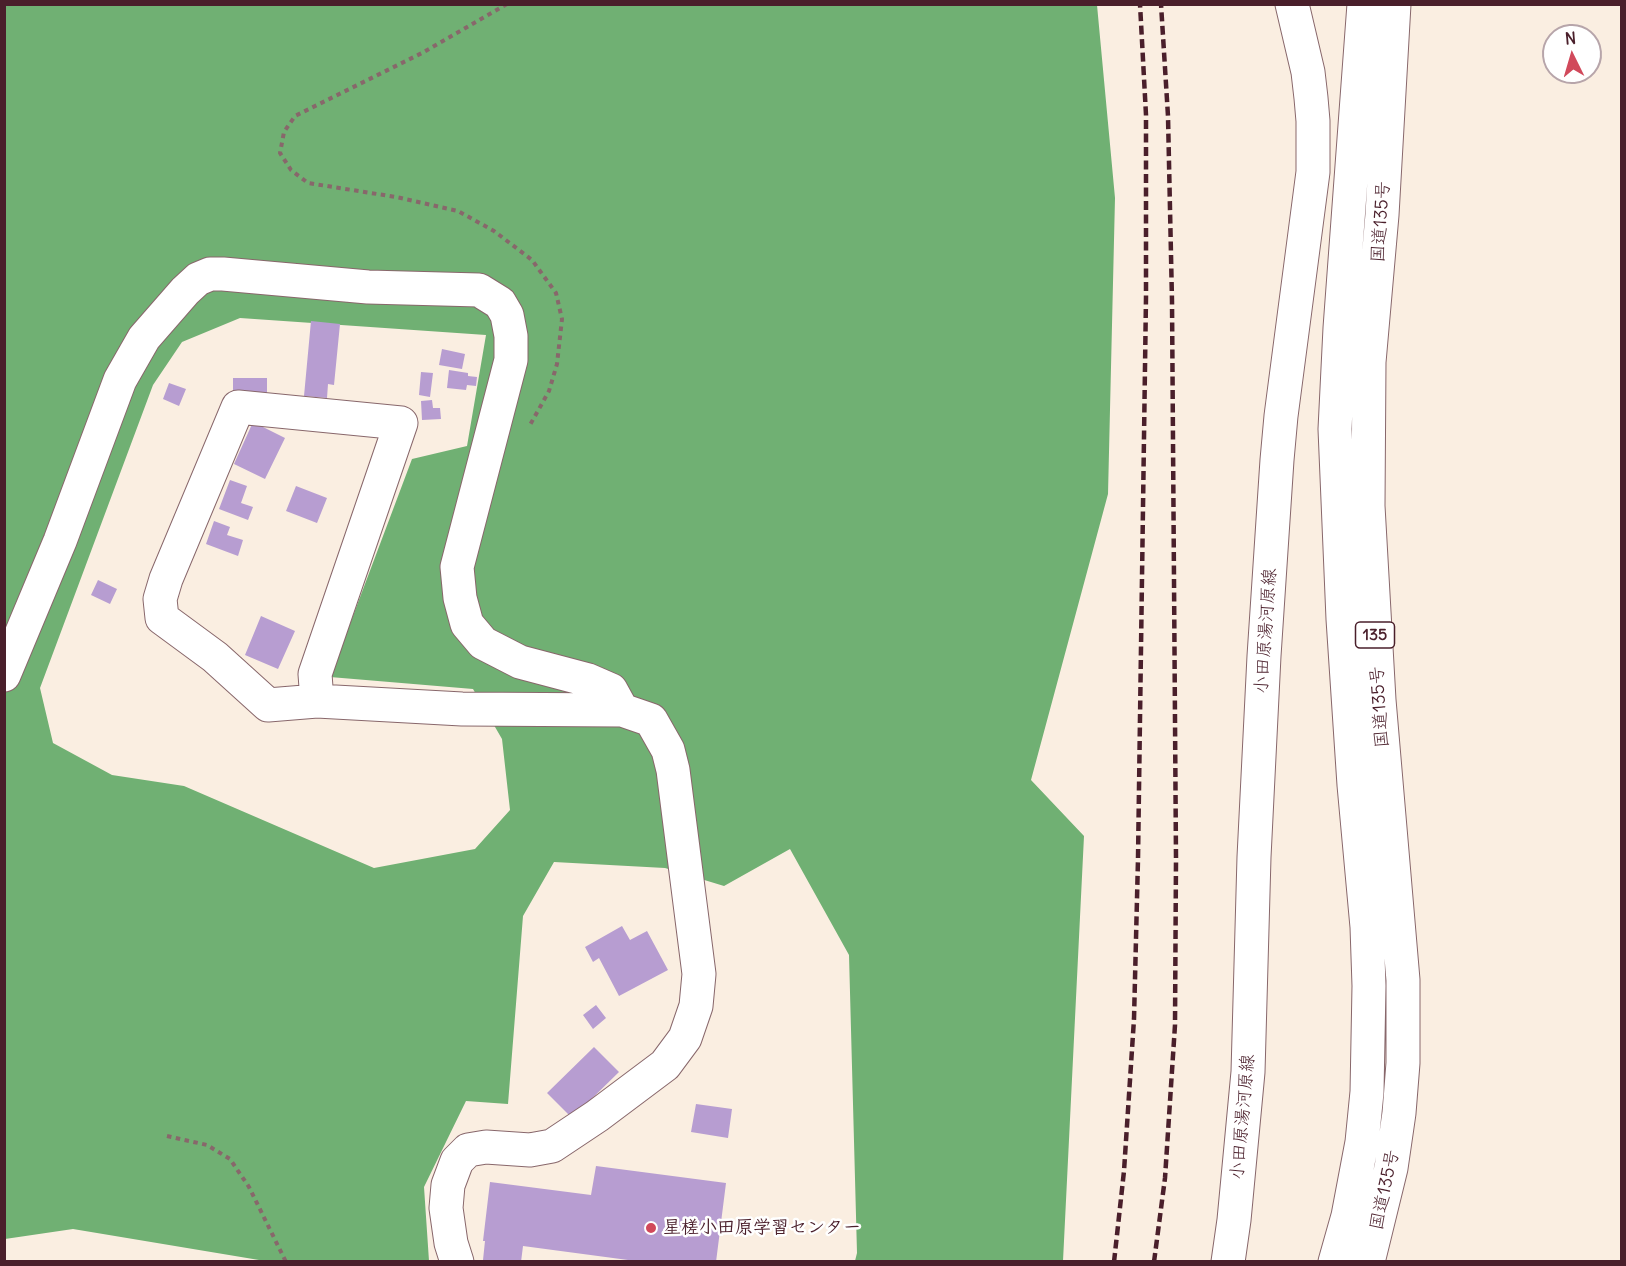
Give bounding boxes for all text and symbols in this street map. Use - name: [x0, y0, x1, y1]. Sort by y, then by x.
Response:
- north arrow: [1542, 24, 1602, 84]
- text: N: [1564, 28, 1577, 49]
- street label: 国道135号: [1367, 180, 1395, 264]
- street label: 小田原湯河原線: [1251, 567, 1281, 695]
- road number: 135: [1356, 622, 1394, 648]
- street label: 国道135号: [1366, 665, 1394, 749]
- street label: 小田原湯河原線: [1227, 1053, 1259, 1181]
- street label: 国道135号: [1366, 1148, 1404, 1232]
- place label: 星槎小田原学習センター: [663, 1217, 861, 1239]
- marker: 星槎小田原学習センター: [644, 1221, 658, 1235]

